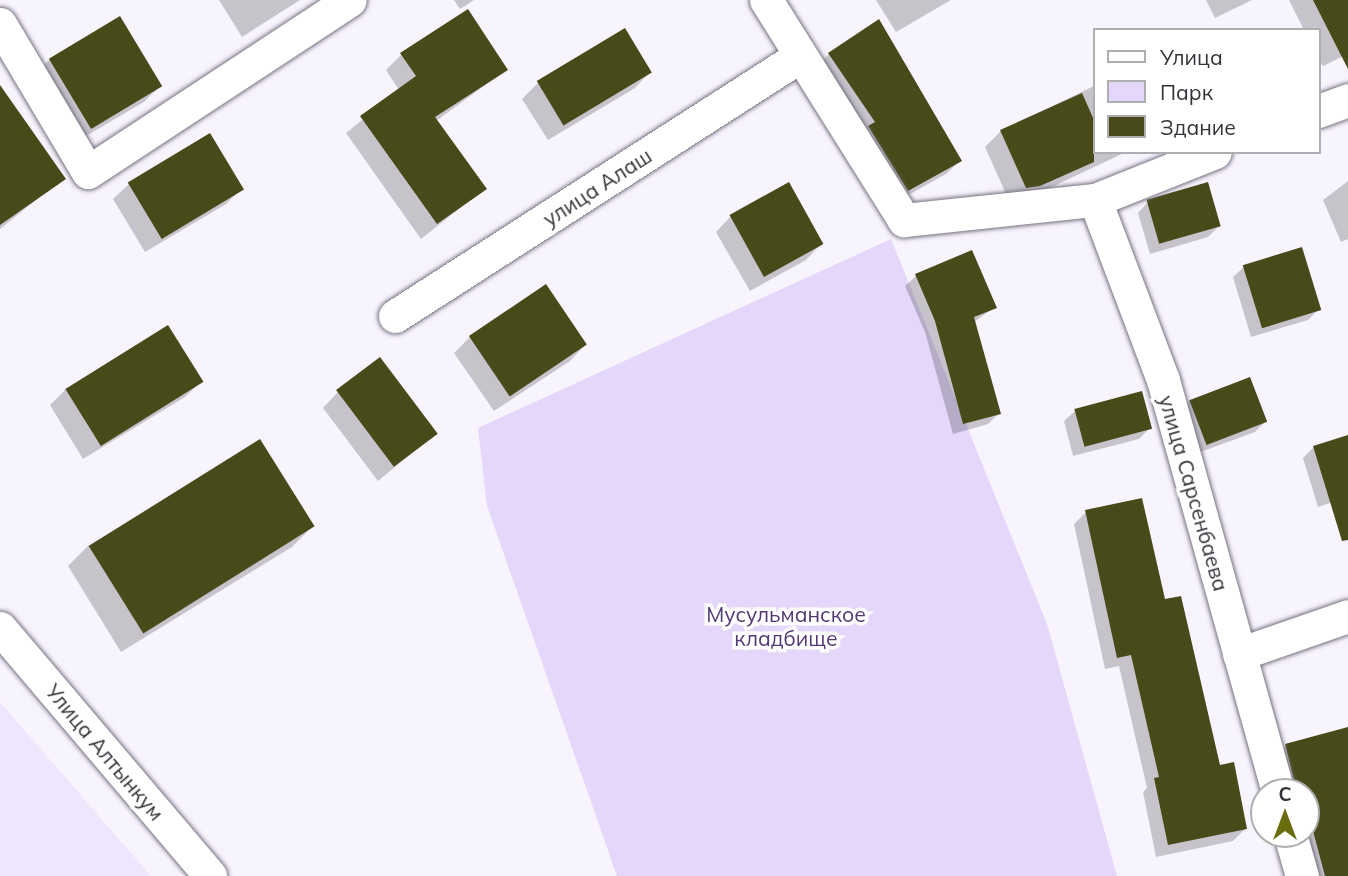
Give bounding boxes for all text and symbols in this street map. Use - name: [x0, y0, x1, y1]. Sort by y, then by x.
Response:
- legend: [1092, 28, 1320, 154]
- text: Улица: [1160, 44, 1223, 70]
- text: Парк: [1160, 79, 1213, 105]
- text: Здание: [1160, 114, 1236, 140]
- street label: улица Алаш: [538, 143, 656, 231]
- street label: улица Сарсенбаева: [1154, 392, 1234, 594]
- park label: Мусульманское кладбище: [706, 601, 866, 651]
- street label: Улица Алтынкум: [41, 679, 169, 825]
- north arrow: [1250, 778, 1320, 848]
- text: С: [1278, 782, 1292, 806]

